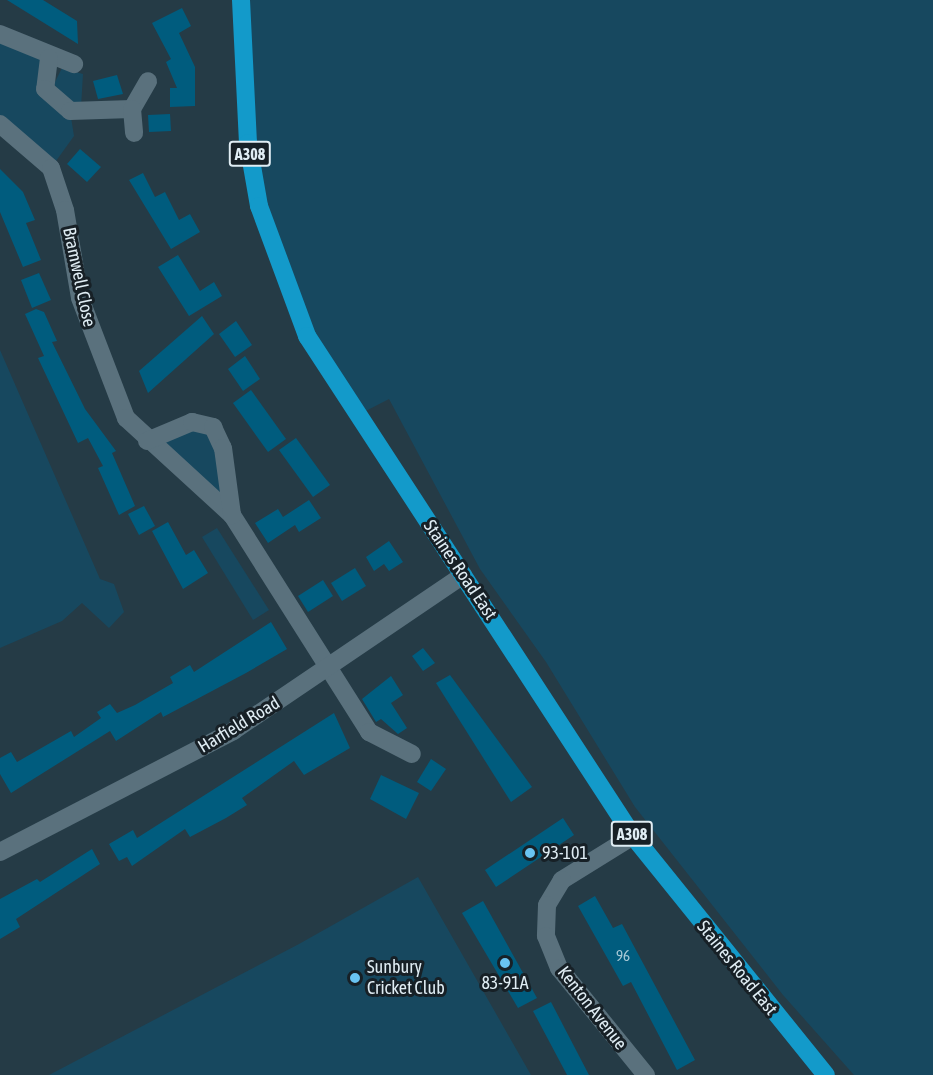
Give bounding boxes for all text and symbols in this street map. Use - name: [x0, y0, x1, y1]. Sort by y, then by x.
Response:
- road number: A308: [228, 141, 272, 167]
- street label: Bramwell Close: [58, 225, 100, 329]
- street label: Staines Road East: [419, 516, 501, 624]
- street label: Harfield Road: [194, 692, 284, 758]
- road number: A308: [610, 821, 654, 847]
- place label: 93-101: [542, 842, 588, 864]
- marker: 93-101: [523, 846, 537, 860]
- street label: Staines Road East: [692, 916, 782, 1020]
- house number: 96: [616, 947, 630, 965]
- marker: 83-91A: [498, 956, 512, 970]
- place label: Sunbury Cricket Club: [367, 957, 445, 1000]
- street label: Kenton Avenue: [553, 962, 631, 1054]
- marker: Sunbury Cricket Club: [348, 971, 362, 985]
- place label: 83-91A: [481, 972, 529, 994]

